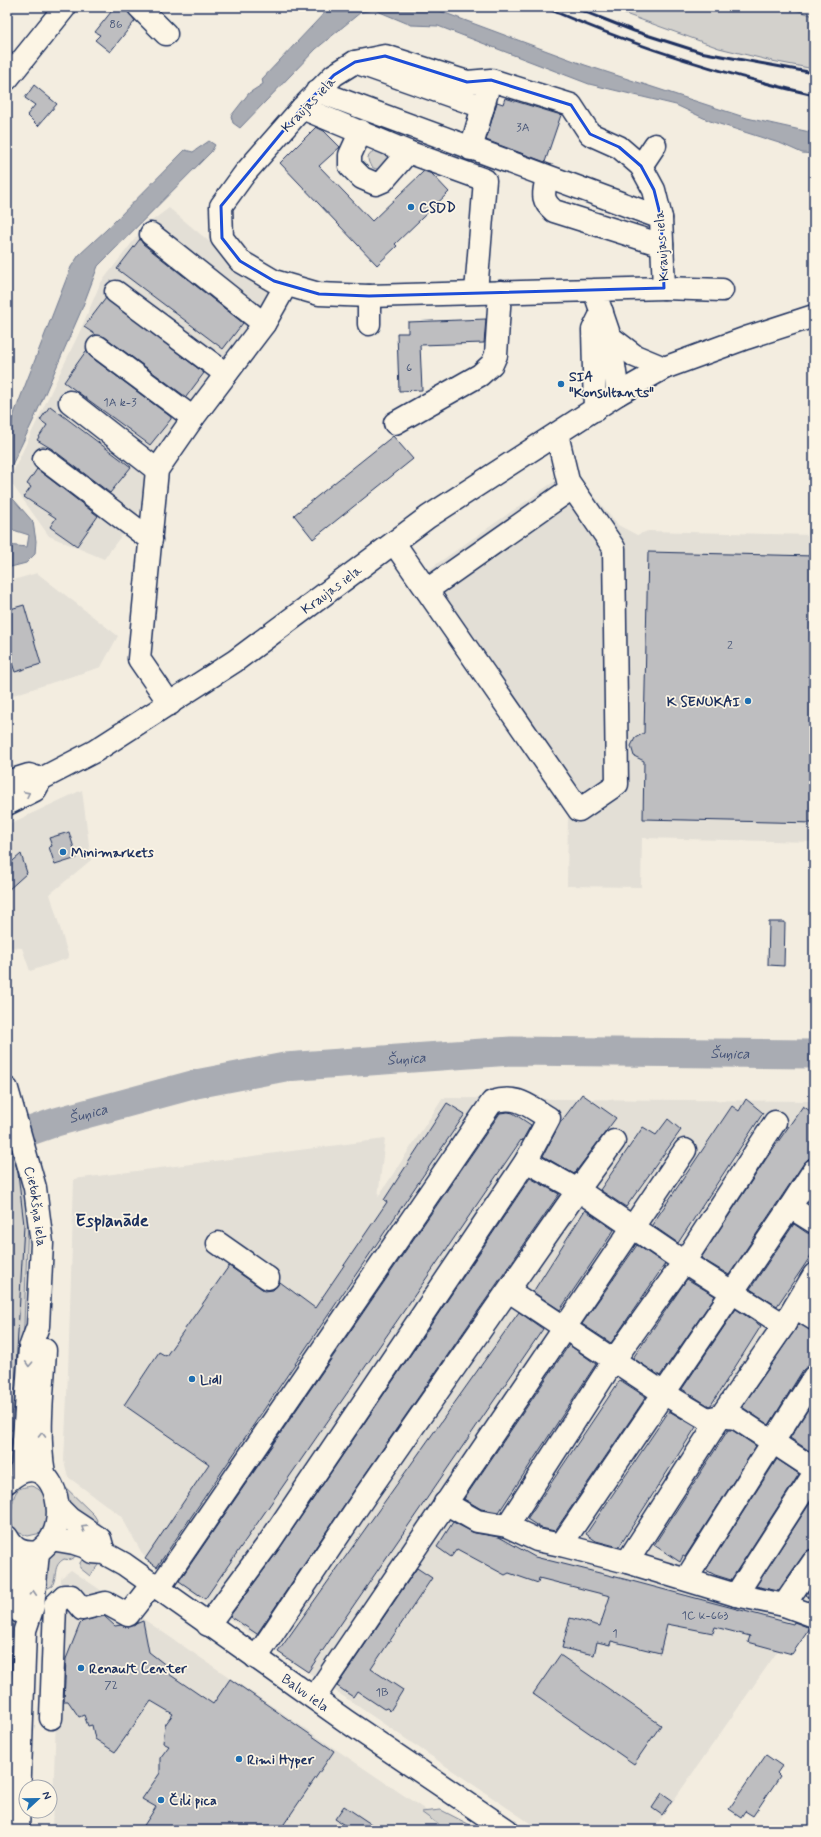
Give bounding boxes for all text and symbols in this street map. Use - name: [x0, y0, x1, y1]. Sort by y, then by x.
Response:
- house number: 86: [109, 17, 123, 33]
- street label: Kraujas iela: [278, 72, 340, 137]
- house number: 3A: [516, 120, 530, 136]
- place label: CSDD: [419, 199, 456, 217]
- marker: CSDD: [406, 202, 416, 212]
- street label: Kraujas iela: [650, 209, 673, 282]
- house number: 6: [406, 360, 412, 376]
- place label: SIA "Konsultants": [569, 368, 654, 402]
- marker: SIA "Konsultants": [556, 379, 566, 389]
- house number: 1A k-3: [103, 395, 137, 411]
- street label: Kraujas iela: [298, 561, 366, 619]
- house number: 2: [727, 638, 733, 654]
- place label: K SENUKAI: [667, 693, 741, 711]
- marker: K SENUKAI: [743, 696, 753, 706]
- one-way arrow: [23, 791, 30, 799]
- place label: Minimarkets: [71, 844, 155, 862]
- marker: Minimarkets: [58, 847, 68, 857]
- water label: Šuņica: [710, 1044, 750, 1064]
- water label: Šuņica: [386, 1048, 427, 1071]
- water label: Šuņica: [67, 1099, 110, 1129]
- street label: Cietokšņa iela: [19, 1164, 50, 1248]
- district label: Esplanāde: [75, 1209, 149, 1233]
- one-way arrow: [25, 1361, 34, 1367]
- place label: Lidl: [200, 1371, 222, 1389]
- marker: Lidl: [187, 1374, 197, 1384]
- one-way arrow: [38, 1432, 46, 1438]
- one-way arrow: [81, 1526, 88, 1533]
- one-way arrow: [29, 1589, 38, 1596]
- house number: 1C k-663: [682, 1608, 729, 1624]
- house number: 1: [612, 1626, 618, 1642]
- place label: Renault Center: [89, 1660, 188, 1678]
- marker: Renault Center: [76, 1663, 86, 1673]
- street label: Balvu iela: [277, 1670, 333, 1716]
- house number: 72: [104, 1678, 118, 1694]
- house number: 1B: [376, 1685, 389, 1701]
- place label: Rimi Hyper: [247, 1751, 315, 1769]
- marker: Rimi Hyper: [234, 1754, 244, 1764]
- north arrow: [18, 1779, 58, 1819]
- text: N: [38, 1790, 54, 1802]
- place label: Čili pica: [169, 1792, 217, 1810]
- marker: Čili pica: [156, 1795, 166, 1805]

